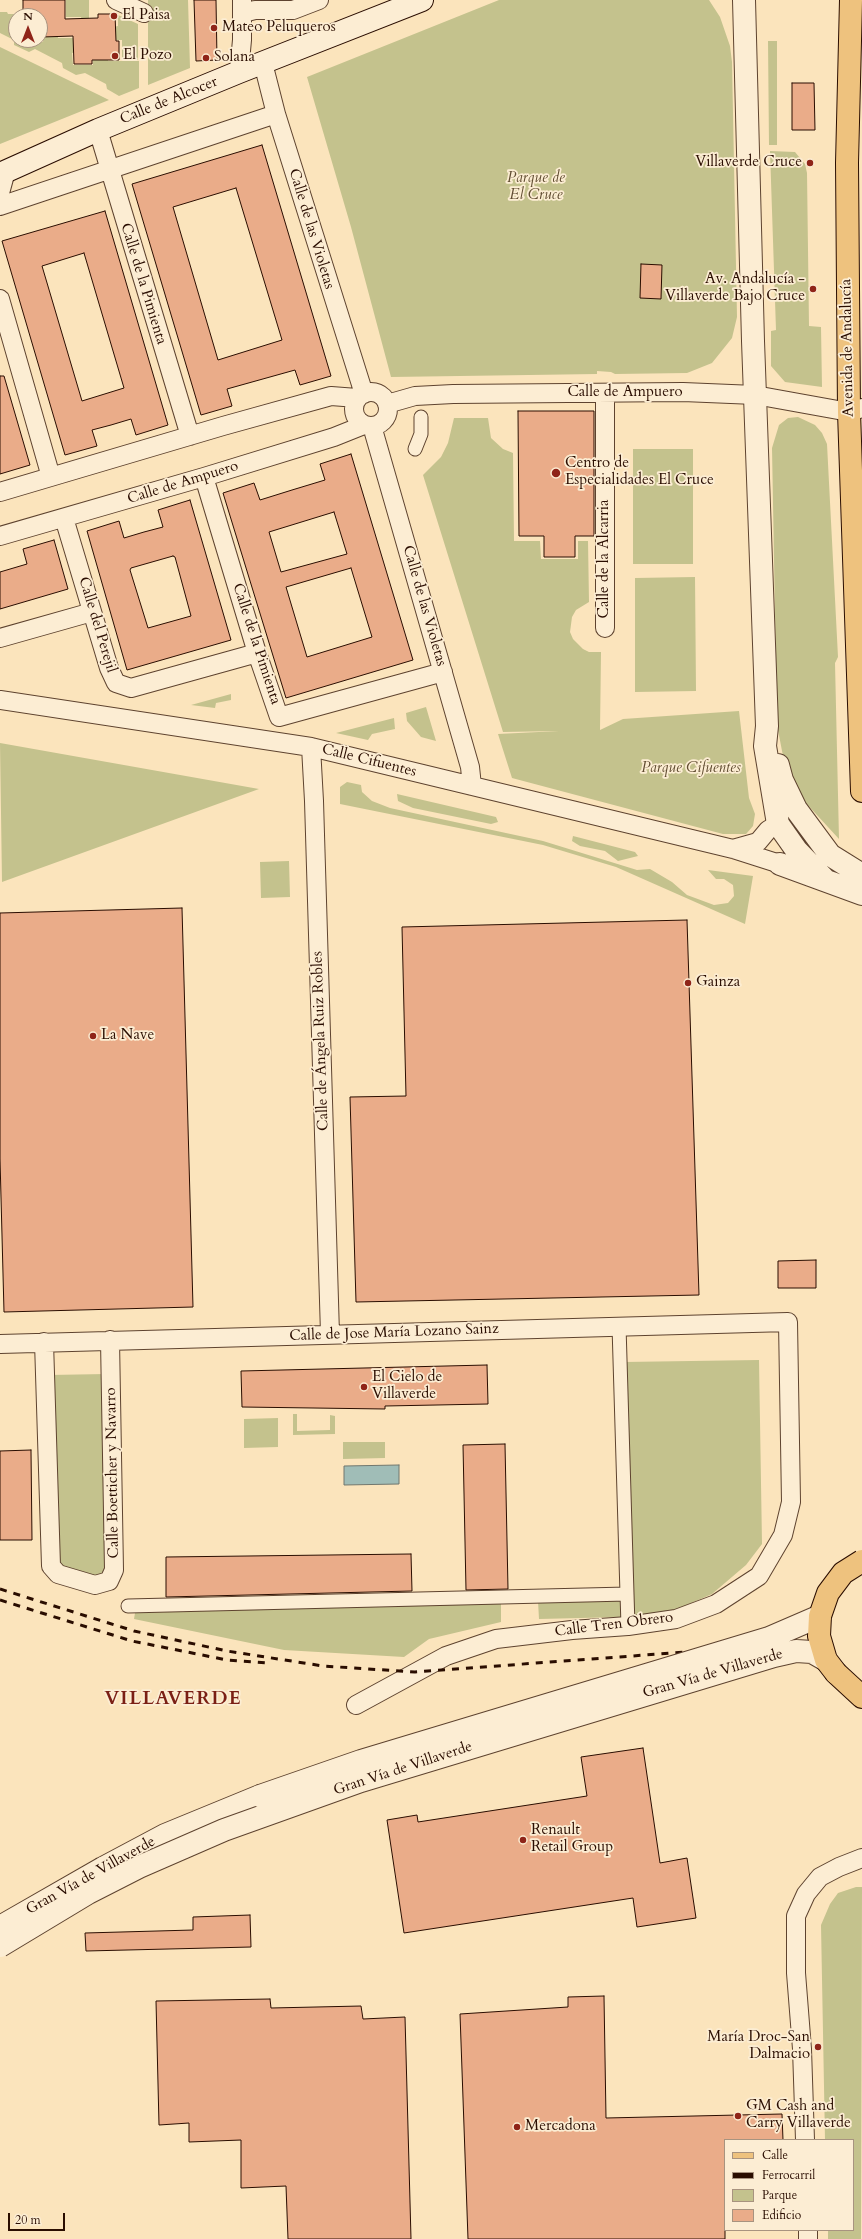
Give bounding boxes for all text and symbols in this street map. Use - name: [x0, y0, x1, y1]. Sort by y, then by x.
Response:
- place label: El Paisa: [122, 7, 170, 25]
- north arrow: [8, 8, 48, 48]
- text: N: [23, 9, 33, 24]
- marker: El Paisa: [109, 11, 119, 21]
- place label: Mateo Peluqueros: [222, 19, 336, 37]
- marker: Mateo Peluqueros: [209, 23, 219, 33]
- place label: El Pozo: [123, 47, 172, 65]
- place label: Solana: [214, 49, 255, 67]
- marker: El Pozo: [110, 51, 120, 61]
- marker: Solana: [201, 53, 211, 63]
- street label: Calle de Alcocer: [118, 73, 220, 129]
- place label: Villaverde Cruce: [695, 154, 802, 172]
- marker: Villaverde Cruce: [805, 158, 815, 168]
- street label: Calle de las Violetas: [284, 167, 338, 291]
- park label: Parque de El Cruce: [507, 170, 565, 205]
- street label: Calle de la Pimienta: [116, 221, 170, 347]
- place label: Av. Andalucía - Villaverde Bajo Cruce: [665, 271, 805, 306]
- street label: Avenida de Andalucía: [838, 279, 858, 417]
- marker: Av. Andalucía - Villaverde Bajo Cruce: [808, 284, 818, 294]
- street label: Calle de Ampuero: [567, 384, 683, 402]
- place label: Centro de Especialidades El Cruce: [565, 455, 714, 490]
- street label: Calle de Ampuero: [125, 458, 241, 508]
- marker: Centro de Especialidades El Cruce: [550, 467, 562, 479]
- street label: Calle de la Alcarria: [596, 499, 614, 619]
- street label: Calle de las Violetas: [398, 544, 450, 668]
- street label: Calle del Perejil: [74, 575, 120, 675]
- street label: Calle de la Pimienta: [228, 581, 284, 707]
- street label: Calle Cifuentes: [320, 741, 418, 781]
- park label: Parque Cifuentes: [641, 760, 741, 778]
- street label: Calle de Ángela Ruiz Robles: [309, 951, 333, 1131]
- place label: Gainza: [696, 974, 740, 992]
- marker: Gainza: [683, 978, 693, 988]
- place label: La Nave: [101, 1027, 154, 1045]
- marker: La Nave: [88, 1031, 98, 1041]
- street label: Calle de Jose María Lozano Sainz: [289, 1320, 499, 1346]
- place label: El Cielo de Villaverde: [372, 1369, 442, 1404]
- marker: El Cielo de Villaverde: [359, 1382, 369, 1392]
- street label: Calle Boetticher y Navarro: [103, 1387, 123, 1559]
- street label: Calle Tren Obrero: [554, 1609, 674, 1641]
- street label: Gran Vía de Villaverde: [641, 1645, 785, 1703]
- district label: VILLAVERDE: [104, 1689, 242, 1711]
- street label: Gran Vía de Villaverde: [331, 1738, 475, 1800]
- place label: Renault Retail Group: [531, 1822, 613, 1857]
- street label: Gran Vía de Villaverde: [23, 1833, 159, 1919]
- marker: Renault Retail Group: [518, 1835, 528, 1845]
- place label: María Droc-San Dalmacio: [707, 2029, 810, 2064]
- marker: María Droc-San Dalmacio: [813, 2042, 823, 2052]
- place label: GM Cash and Carry Villaverde: [746, 2098, 851, 2133]
- marker: GM Cash and Carry Villaverde: [733, 2111, 743, 2121]
- place label: Mercadona: [525, 2118, 596, 2136]
- marker: Mercadona: [512, 2122, 522, 2132]
- legend: [724, 2139, 854, 2231]
- text: Calle: [762, 2147, 788, 2163]
- text: Ferrocarril: [762, 2167, 815, 2183]
- text: Parque: [762, 2187, 797, 2203]
- scale bar: [10, 2205, 67, 2231]
- text: Edificio: [762, 2207, 801, 2223]
- text: 20 m: [15, 2212, 41, 2228]

